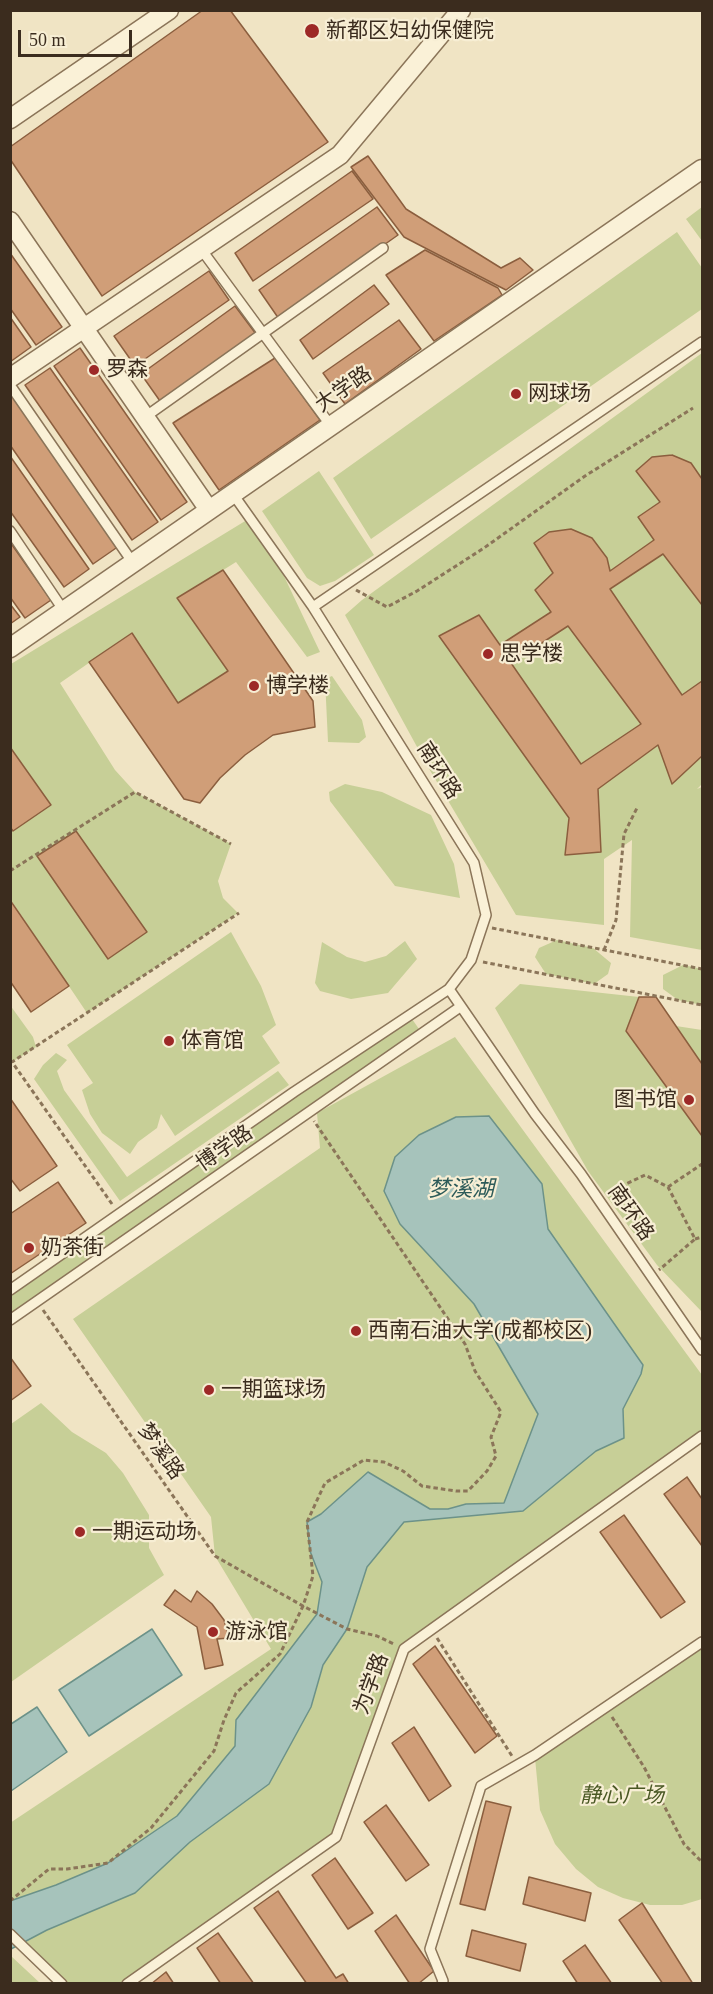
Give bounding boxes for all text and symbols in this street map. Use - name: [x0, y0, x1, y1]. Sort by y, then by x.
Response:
- scale bar: [21, 18, 135, 56]
- place label: 新都区妇幼保健院: [326, 18, 494, 44]
- marker: 新都区妇幼保健院: [303, 22, 321, 40]
- text: 50 m: [29, 30, 66, 50]
- place label: 罗森: [106, 357, 148, 383]
- street label: 大学路: [311, 362, 377, 418]
- marker: 罗森: [87, 363, 101, 377]
- place label: 网球场: [528, 381, 591, 407]
- marker: 网球场: [509, 387, 523, 401]
- place label: 思学楼: [500, 641, 563, 667]
- marker: 思学楼: [481, 647, 495, 661]
- place label: 博学楼: [266, 673, 329, 699]
- marker: 博学楼: [247, 679, 261, 693]
- street label: 南环路: [411, 738, 465, 804]
- place label: 体育馆: [181, 1028, 244, 1054]
- marker: 体育馆: [162, 1034, 176, 1048]
- place label: 图书馆: [614, 1087, 677, 1113]
- marker: 图书馆: [682, 1093, 696, 1107]
- street label: 博学路: [192, 1121, 258, 1177]
- water label: 梦溪湖: [428, 1177, 494, 1203]
- street label: 南环路: [602, 1180, 658, 1246]
- place label: 奶茶街: [41, 1235, 104, 1261]
- marker: 奶茶街: [22, 1241, 36, 1255]
- place label: 西南石油大学(成都校区): [368, 1318, 592, 1344]
- marker: 西南石油大学(成都校区): [349, 1324, 363, 1338]
- place label: 一期篮球场: [221, 1377, 326, 1403]
- marker: 一期篮球场: [202, 1383, 216, 1397]
- street label: 梦溪路: [132, 1419, 188, 1485]
- place label: 一期运动场: [92, 1519, 197, 1545]
- marker: 一期运动场: [73, 1525, 87, 1539]
- place label: 游泳馆: [225, 1619, 288, 1645]
- marker: 游泳馆: [206, 1625, 220, 1639]
- street label: 为学路: [349, 1650, 395, 1718]
- park label: 静心广场: [580, 1783, 664, 1809]

